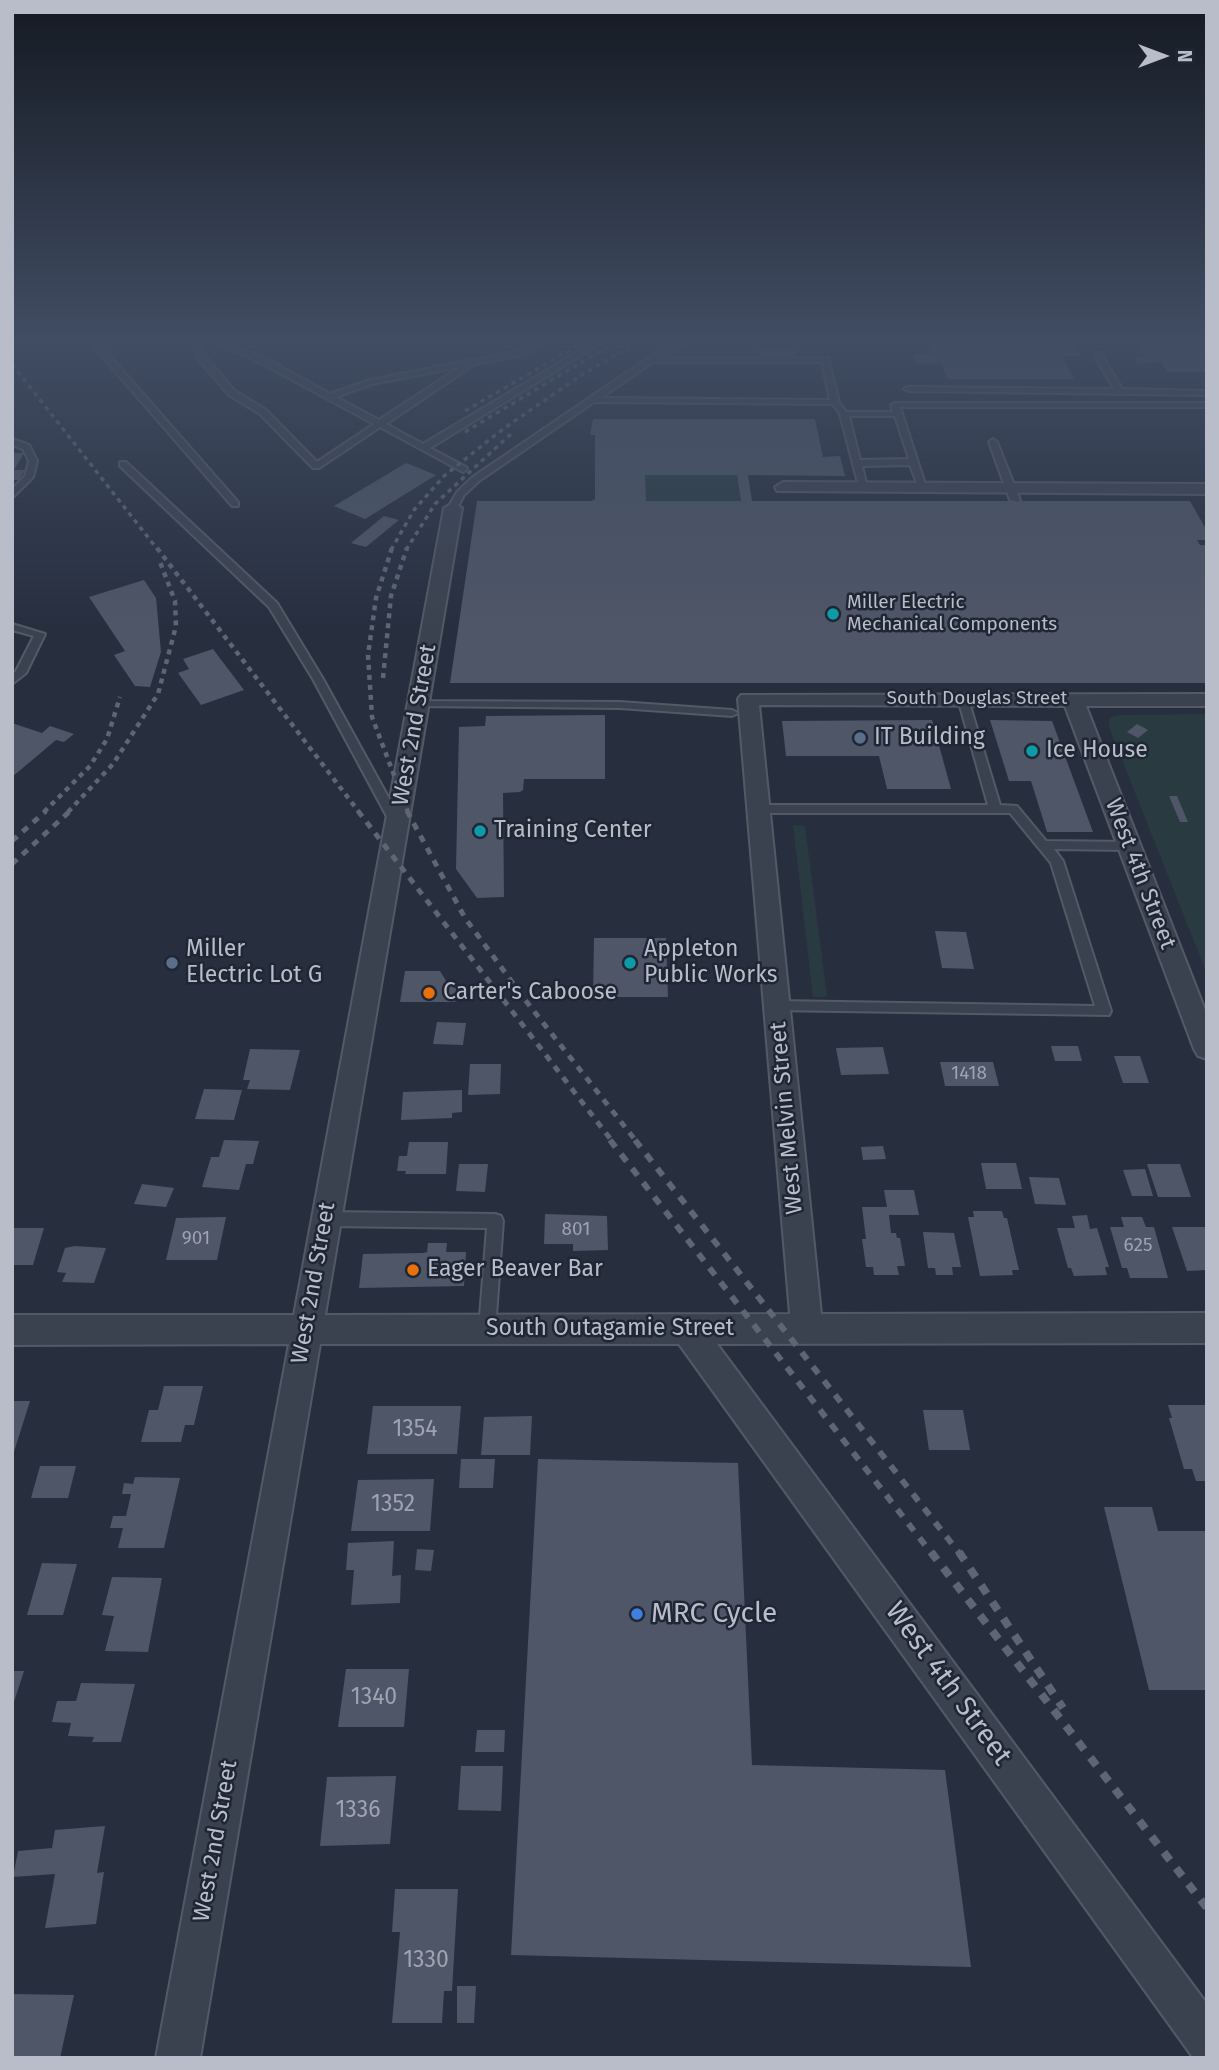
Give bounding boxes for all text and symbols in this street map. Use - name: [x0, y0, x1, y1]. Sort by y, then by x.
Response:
- north arrow: [1128, 21, 1198, 91]
- text: N: [1173, 50, 1196, 62]
- place label: Miller Electric Mechanical Components: [847, 592, 1057, 636]
- marker: Miller Electric Mechanical Components: [825, 606, 841, 622]
- street label: West 2nd Street: [387, 642, 443, 808]
- street label: South Douglas Street: [887, 688, 1067, 710]
- place label: IT Building: [874, 724, 985, 752]
- marker: IT Building: [852, 730, 868, 746]
- place label: Ice House: [1046, 737, 1148, 765]
- marker: Ice House: [1024, 743, 1040, 759]
- street label: West 4th Street: [1099, 795, 1181, 953]
- place label: Training Center: [494, 817, 652, 845]
- marker: Training Center: [472, 823, 488, 839]
- place label: Miller Electric Lot G: [186, 936, 322, 990]
- place label: Appleton Public Works: [644, 936, 778, 990]
- marker: Miller Electric Lot G: [164, 955, 180, 971]
- marker: Appleton Public Works: [622, 955, 638, 971]
- place label: Carter's Caboose: [443, 979, 617, 1007]
- marker: Carter's Caboose: [421, 985, 437, 1001]
- street label: West Melvin Street: [765, 1021, 809, 1215]
- house number: 1418: [951, 1063, 987, 1085]
- street label: West 2nd Street: [286, 1200, 342, 1366]
- house number: 801: [562, 1219, 590, 1241]
- house number: 901: [182, 1228, 210, 1250]
- house number: 625: [1124, 1235, 1152, 1257]
- place label: Eager Beaver Bar: [427, 1256, 603, 1284]
- marker: Eager Beaver Bar: [405, 1262, 421, 1278]
- street label: South Outagamie Street: [486, 1315, 734, 1343]
- house number: 1354: [392, 1416, 438, 1444]
- house number: 1352: [371, 1491, 415, 1519]
- street label: West 4th Street: [878, 1596, 1018, 1772]
- place label: MRC Cycle: [651, 1597, 777, 1631]
- marker: MRC Cycle: [629, 1606, 645, 1622]
- house number: 1340: [351, 1684, 397, 1712]
- street label: West 2nd Street: [188, 1758, 244, 1924]
- house number: 1336: [335, 1797, 381, 1825]
- house number: 1330: [403, 1947, 449, 1975]

